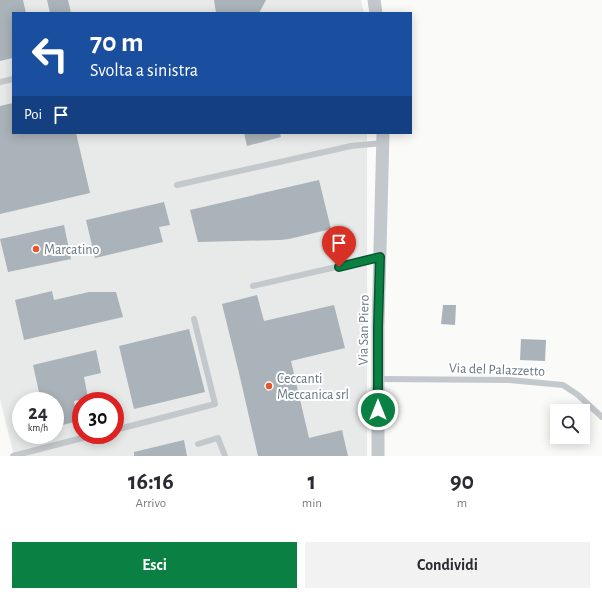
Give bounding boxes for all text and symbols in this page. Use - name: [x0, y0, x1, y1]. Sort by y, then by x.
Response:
- icon: left: [24, 28, 76, 80]
- text: 70 m: [90, 29, 144, 57]
- text: Svolta a sinistra: [90, 62, 198, 80]
- icon: arrive: [50, 104, 72, 126]
- text: Poi: [24, 107, 42, 122]
- pin: [322, 226, 356, 267]
- icon: arrive: [328, 232, 350, 254]
- place label: Marcatino: [44, 243, 100, 257]
- marker: Marcatino: [31, 244, 41, 254]
- street label: Via San Piero: [356, 294, 372, 366]
- street label: Via del Palazzetto: [449, 361, 545, 379]
- place label: Ceccanti Meccanica srl: [277, 372, 349, 402]
- marker: Ceccanti Meccanica srl: [264, 381, 274, 391]
- position arrow: [357, 389, 399, 431]
- speed limit sign: 30: [72, 392, 124, 444]
- text: 24: [28, 403, 48, 423]
- map controls: [550, 404, 590, 444]
- button: search: [550, 404, 590, 444]
- text: km/h: [28, 423, 48, 433]
- text: 16:16: [128, 470, 174, 494]
- text: 1: [308, 470, 316, 494]
- text: 90: [450, 470, 474, 494]
- text: Arrivo: [136, 497, 166, 510]
- text: min: [302, 497, 322, 510]
- text: m: [457, 497, 467, 510]
- button: Esci: [12, 542, 297, 588]
- button: Condividi: [305, 542, 590, 588]

